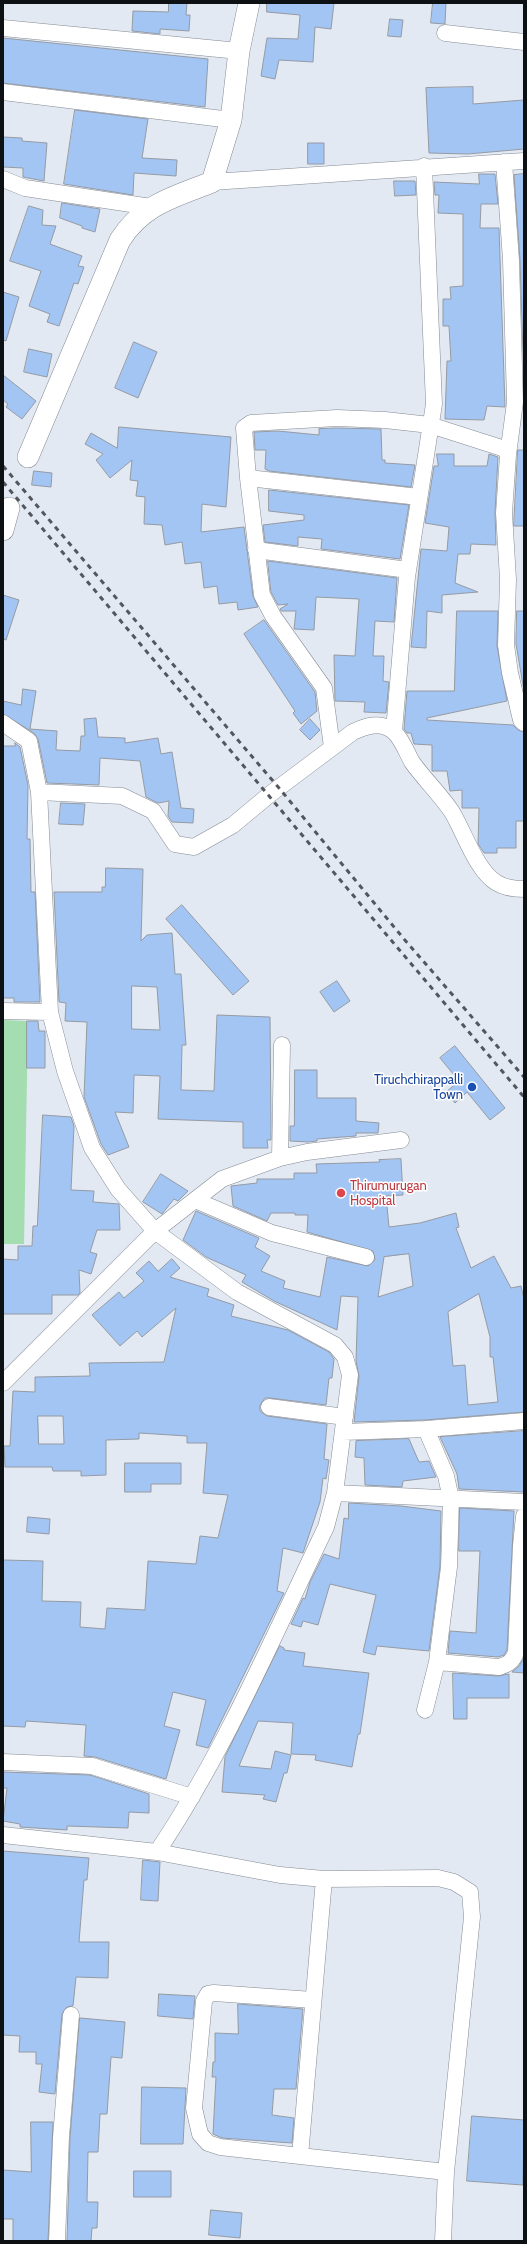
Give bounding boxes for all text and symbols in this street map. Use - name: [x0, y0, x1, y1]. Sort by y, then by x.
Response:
- place label: Tiruchchirappalli Town: [374, 1072, 463, 1103]
- marker: Tiruchchirappalli Town: [466, 1081, 478, 1093]
- place label: Thirumurugan Hospital: [350, 1178, 427, 1209]
- marker: Thirumurugan Hospital: [335, 1187, 347, 1199]

